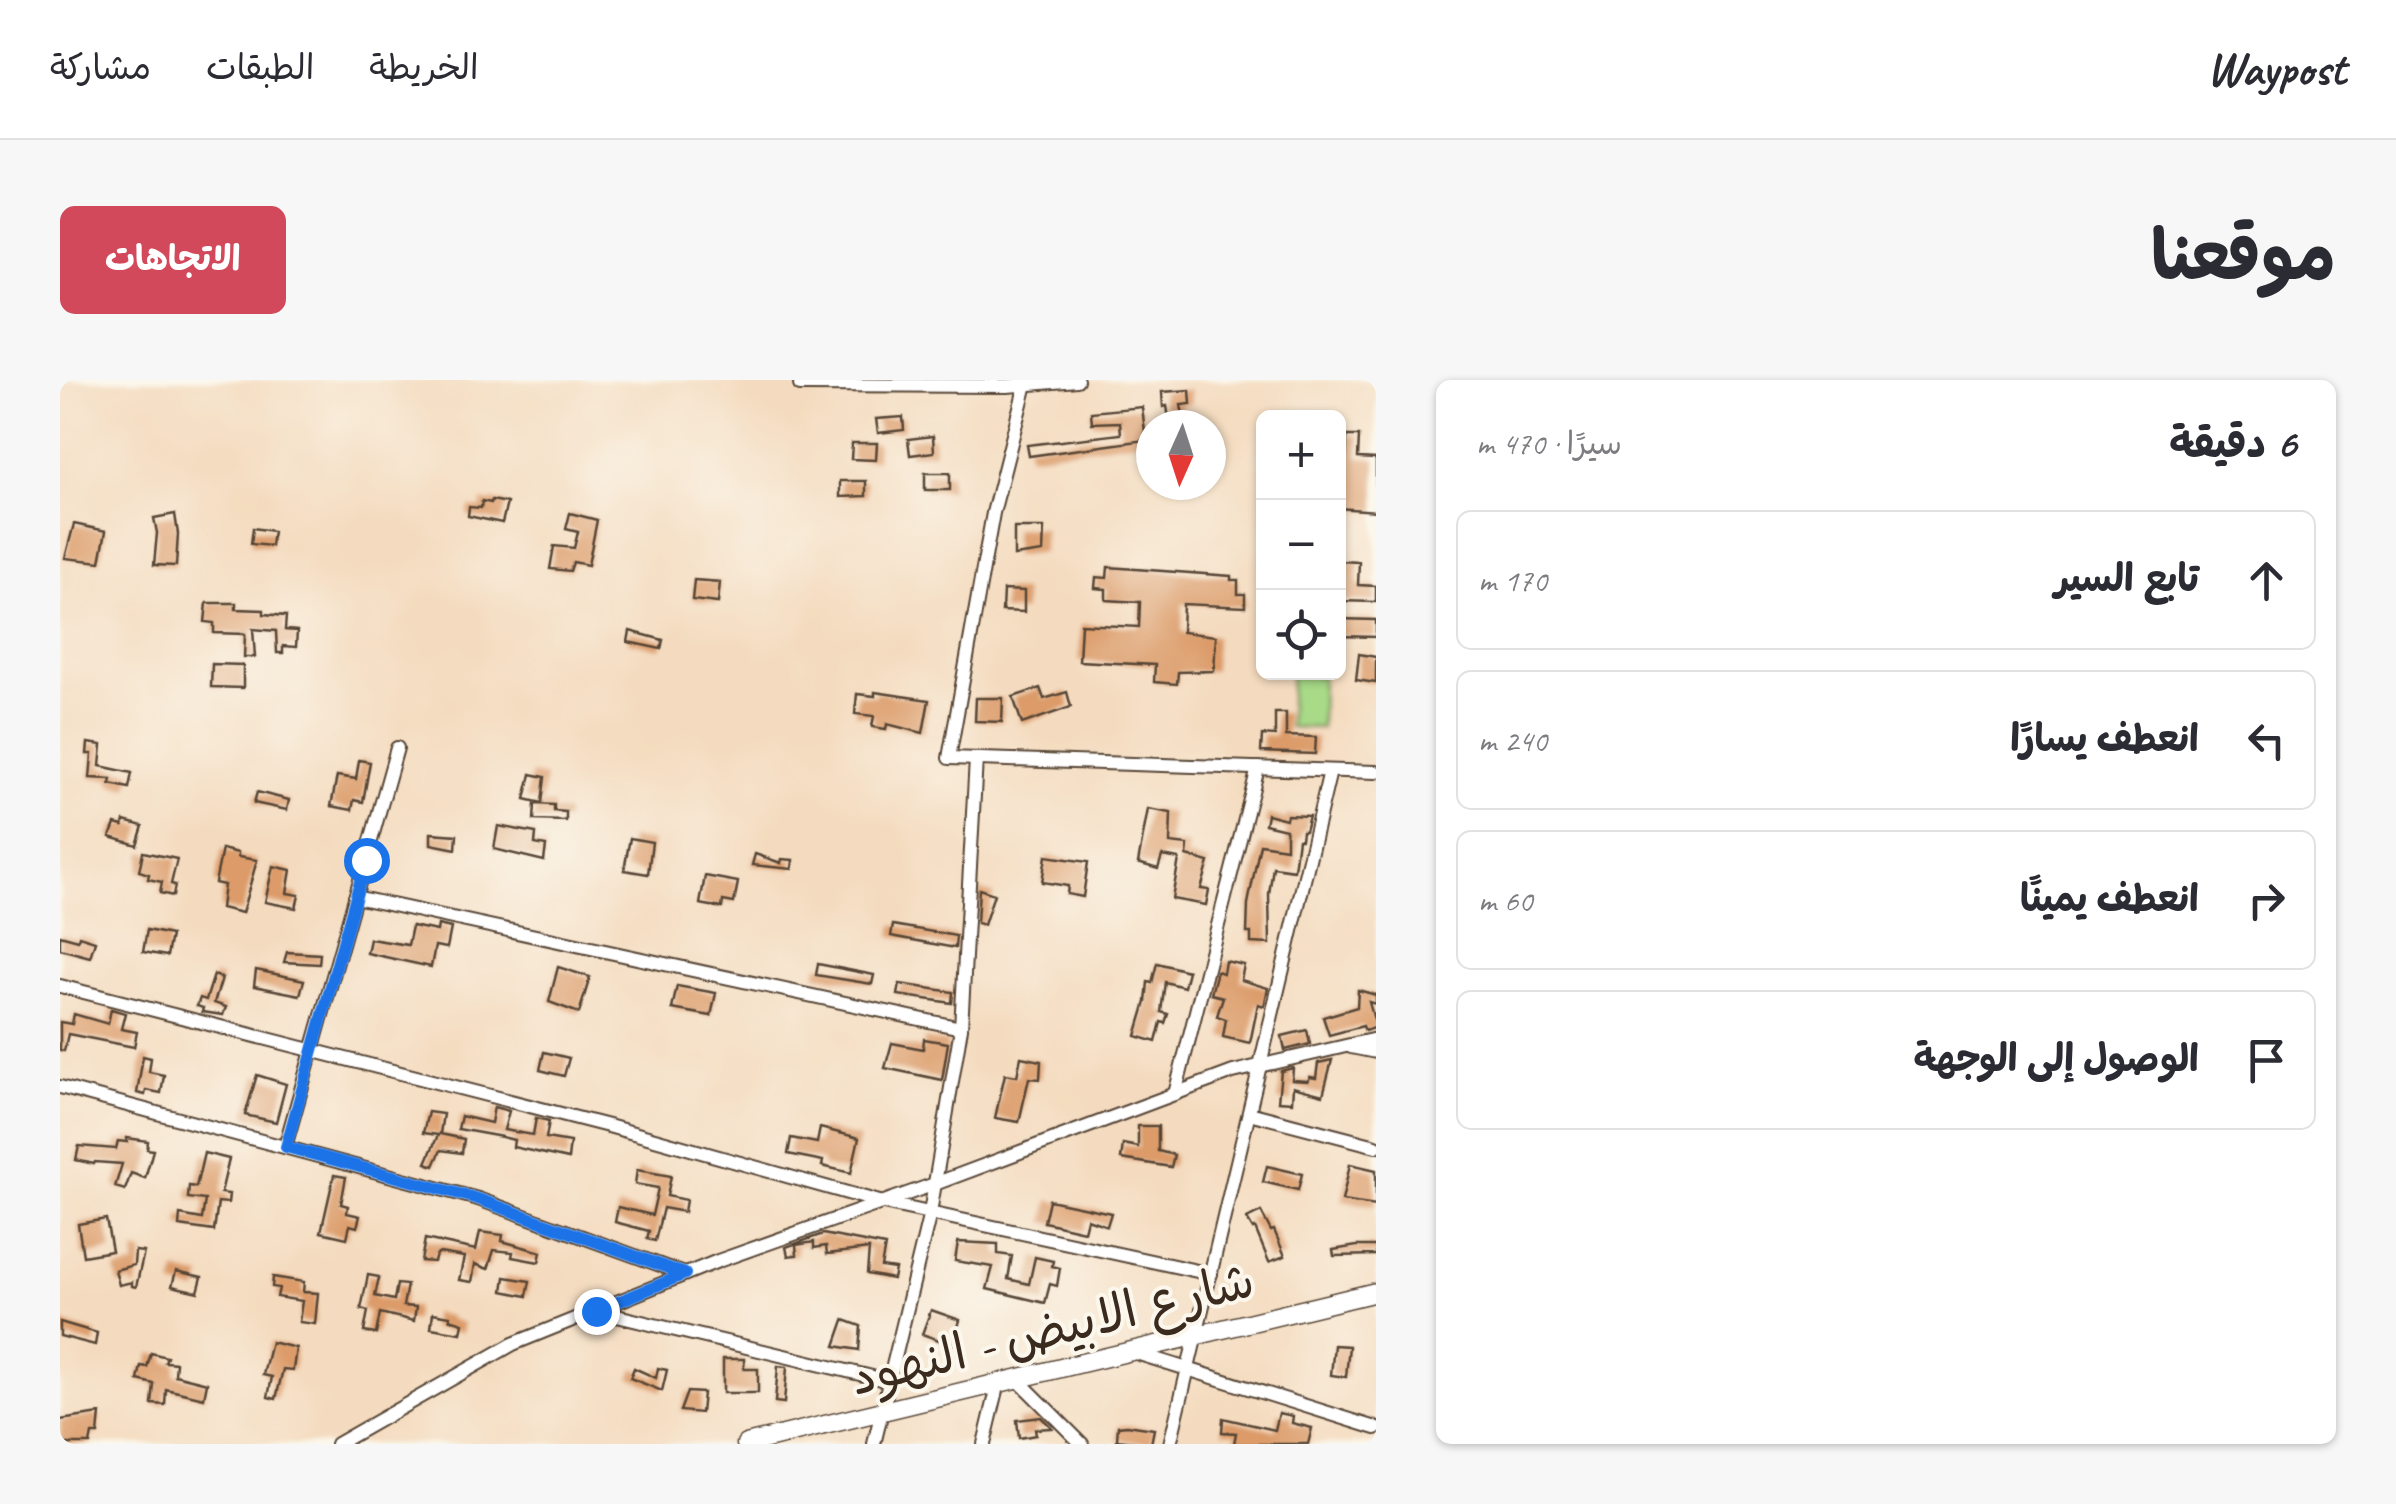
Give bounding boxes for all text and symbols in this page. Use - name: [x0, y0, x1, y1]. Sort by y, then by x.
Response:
- text: Waypost: [2206, 39, 2346, 99]
- text: مشاركة: [50, 45, 151, 90]
- text: الطبقات: [206, 45, 314, 90]
- text: الخريطة: [369, 45, 479, 90]
- button: الاتجاهات: [60, 206, 286, 314]
- text: موقعنا: [2151, 212, 2336, 300]
- north arrow: [1136, 410, 1226, 500]
- map controls: [1256, 410, 1346, 680]
- button: +: [1256, 410, 1346, 500]
- text: 6 دقيقة: [2169, 417, 2296, 470]
- text: سيرًا · 470 m: [1476, 423, 1622, 464]
- button: −: [1256, 500, 1346, 590]
- icon: ahead: [2239, 553, 2294, 608]
- text: تابع السير: [2054, 555, 2199, 602]
- text: 170 m: [1478, 560, 1547, 601]
- button: locate: [1256, 590, 1346, 680]
- icon: left: [2239, 713, 2294, 768]
- text: انعطف يسارًا: [2010, 715, 2199, 762]
- text: 240 m: [1478, 720, 1547, 761]
- route start: [344, 838, 390, 884]
- icon: right: [2239, 873, 2294, 928]
- text: انعطف يمينًا: [2020, 875, 2199, 922]
- text: 60 m: [1478, 880, 1532, 921]
- icon: arrive: [2239, 1033, 2294, 1088]
- text: الوصول إلى الوجهة: [1913, 1035, 2199, 1082]
- street label: شارع الابيض - النهود: [844, 1248, 1261, 1413]
- route end: [574, 1289, 620, 1335]

